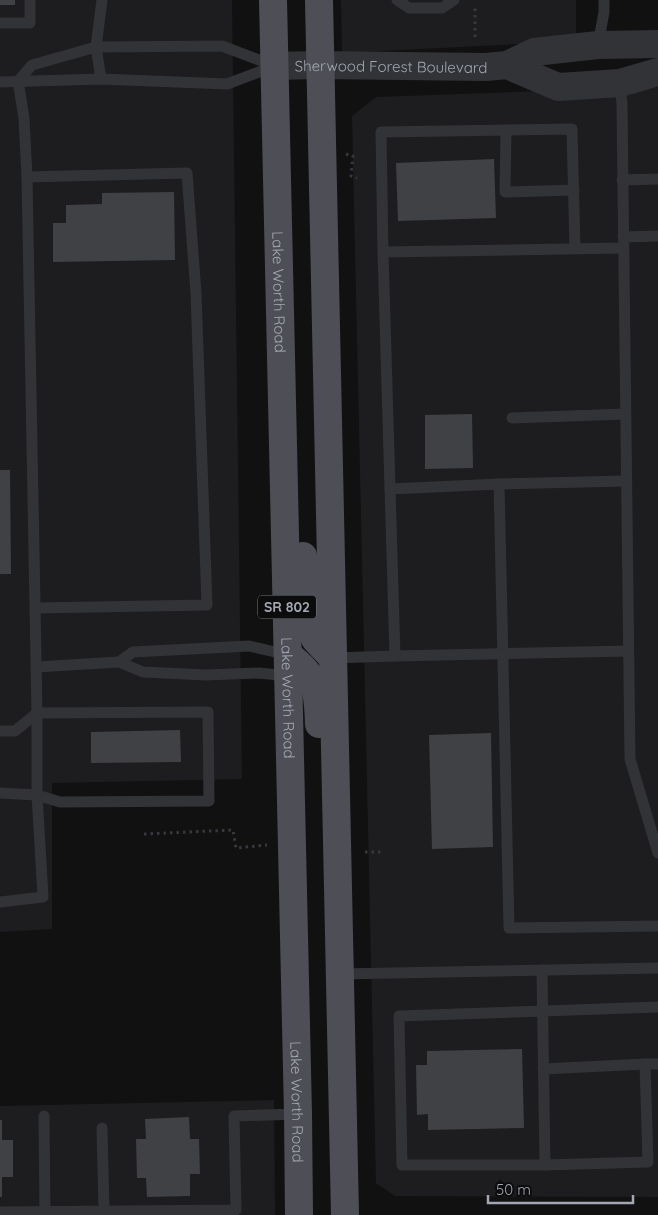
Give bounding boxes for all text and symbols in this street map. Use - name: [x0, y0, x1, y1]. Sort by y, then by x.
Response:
- street label: Sherwood Forest Boulevard: [294, 55, 487, 77]
- street label: Lake Worth Road: [269, 231, 290, 353]
- road number: SR 802: [258, 596, 316, 618]
- street label: Lake Worth Road: [278, 637, 300, 759]
- street label: Lake Worth Road: [287, 1041, 308, 1163]
- scale bar: [488, 1172, 633, 1204]
- text: 50 m: [496, 1180, 531, 1199]

